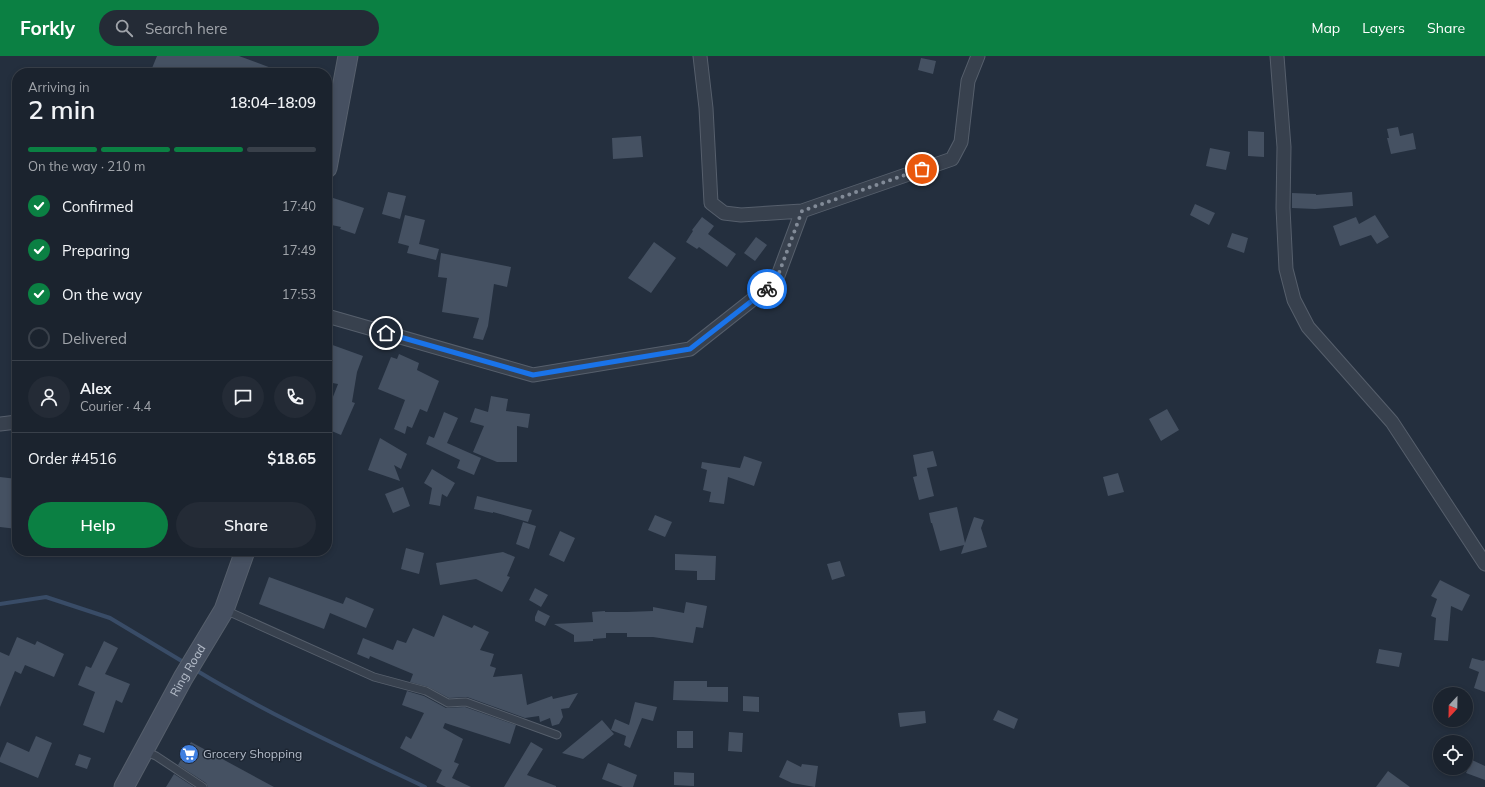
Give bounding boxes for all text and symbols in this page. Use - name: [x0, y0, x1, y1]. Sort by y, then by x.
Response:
- search box: [99, 10, 379, 46]
- text: Forkly: [20, 16, 75, 40]
- icon: search: [113, 17, 135, 39]
- text: Search here: [145, 19, 227, 38]
- text: Map: [1311, 19, 1340, 37]
- text: Layers: [1362, 19, 1405, 37]
- text: Share: [1427, 19, 1465, 37]
- text: Arriving in: [28, 79, 90, 95]
- text: 2 min: [28, 93, 96, 126]
- text: 18:04–18:09: [229, 93, 316, 112]
- pin: [905, 152, 939, 186]
- text: On the way · 210 m: [28, 158, 145, 174]
- icon: bag: [911, 158, 933, 180]
- icon: check: [28, 195, 50, 217]
- text: Confirmed: [62, 197, 133, 216]
- text: 17:40: [282, 198, 316, 214]
- icon: check: [28, 239, 50, 261]
- text: Preparing: [62, 241, 130, 260]
- text: 17:49: [282, 242, 316, 258]
- courier: [747, 269, 787, 309]
- icon: bike: [756, 278, 778, 300]
- icon: check: [28, 283, 50, 305]
- text: On the way: [62, 285, 142, 304]
- text: 17:53: [282, 286, 316, 302]
- pin: [369, 316, 403, 350]
- icon: home: [375, 322, 397, 344]
- text: Delivered: [62, 329, 127, 348]
- button: person: [28, 376, 70, 418]
- button: chat: [222, 376, 264, 418]
- button: phone: [274, 376, 316, 418]
- text: Alex: [80, 379, 112, 398]
- text: Courier · 4.4: [80, 398, 151, 414]
- text: Order #4516: [28, 449, 116, 468]
- text: $18.65: [267, 449, 316, 468]
- button: Help: [28, 502, 168, 548]
- button: Share: [176, 502, 316, 548]
- street label: Ring Road: [166, 641, 209, 699]
- north arrow: [1433, 687, 1473, 727]
- map controls: [1433, 687, 1473, 775]
- button: locate: [1433, 735, 1473, 775]
- supermarket icon: Grocery Shopping: [178, 743, 200, 765]
- place label: Grocery Shopping: [203, 746, 302, 761]

